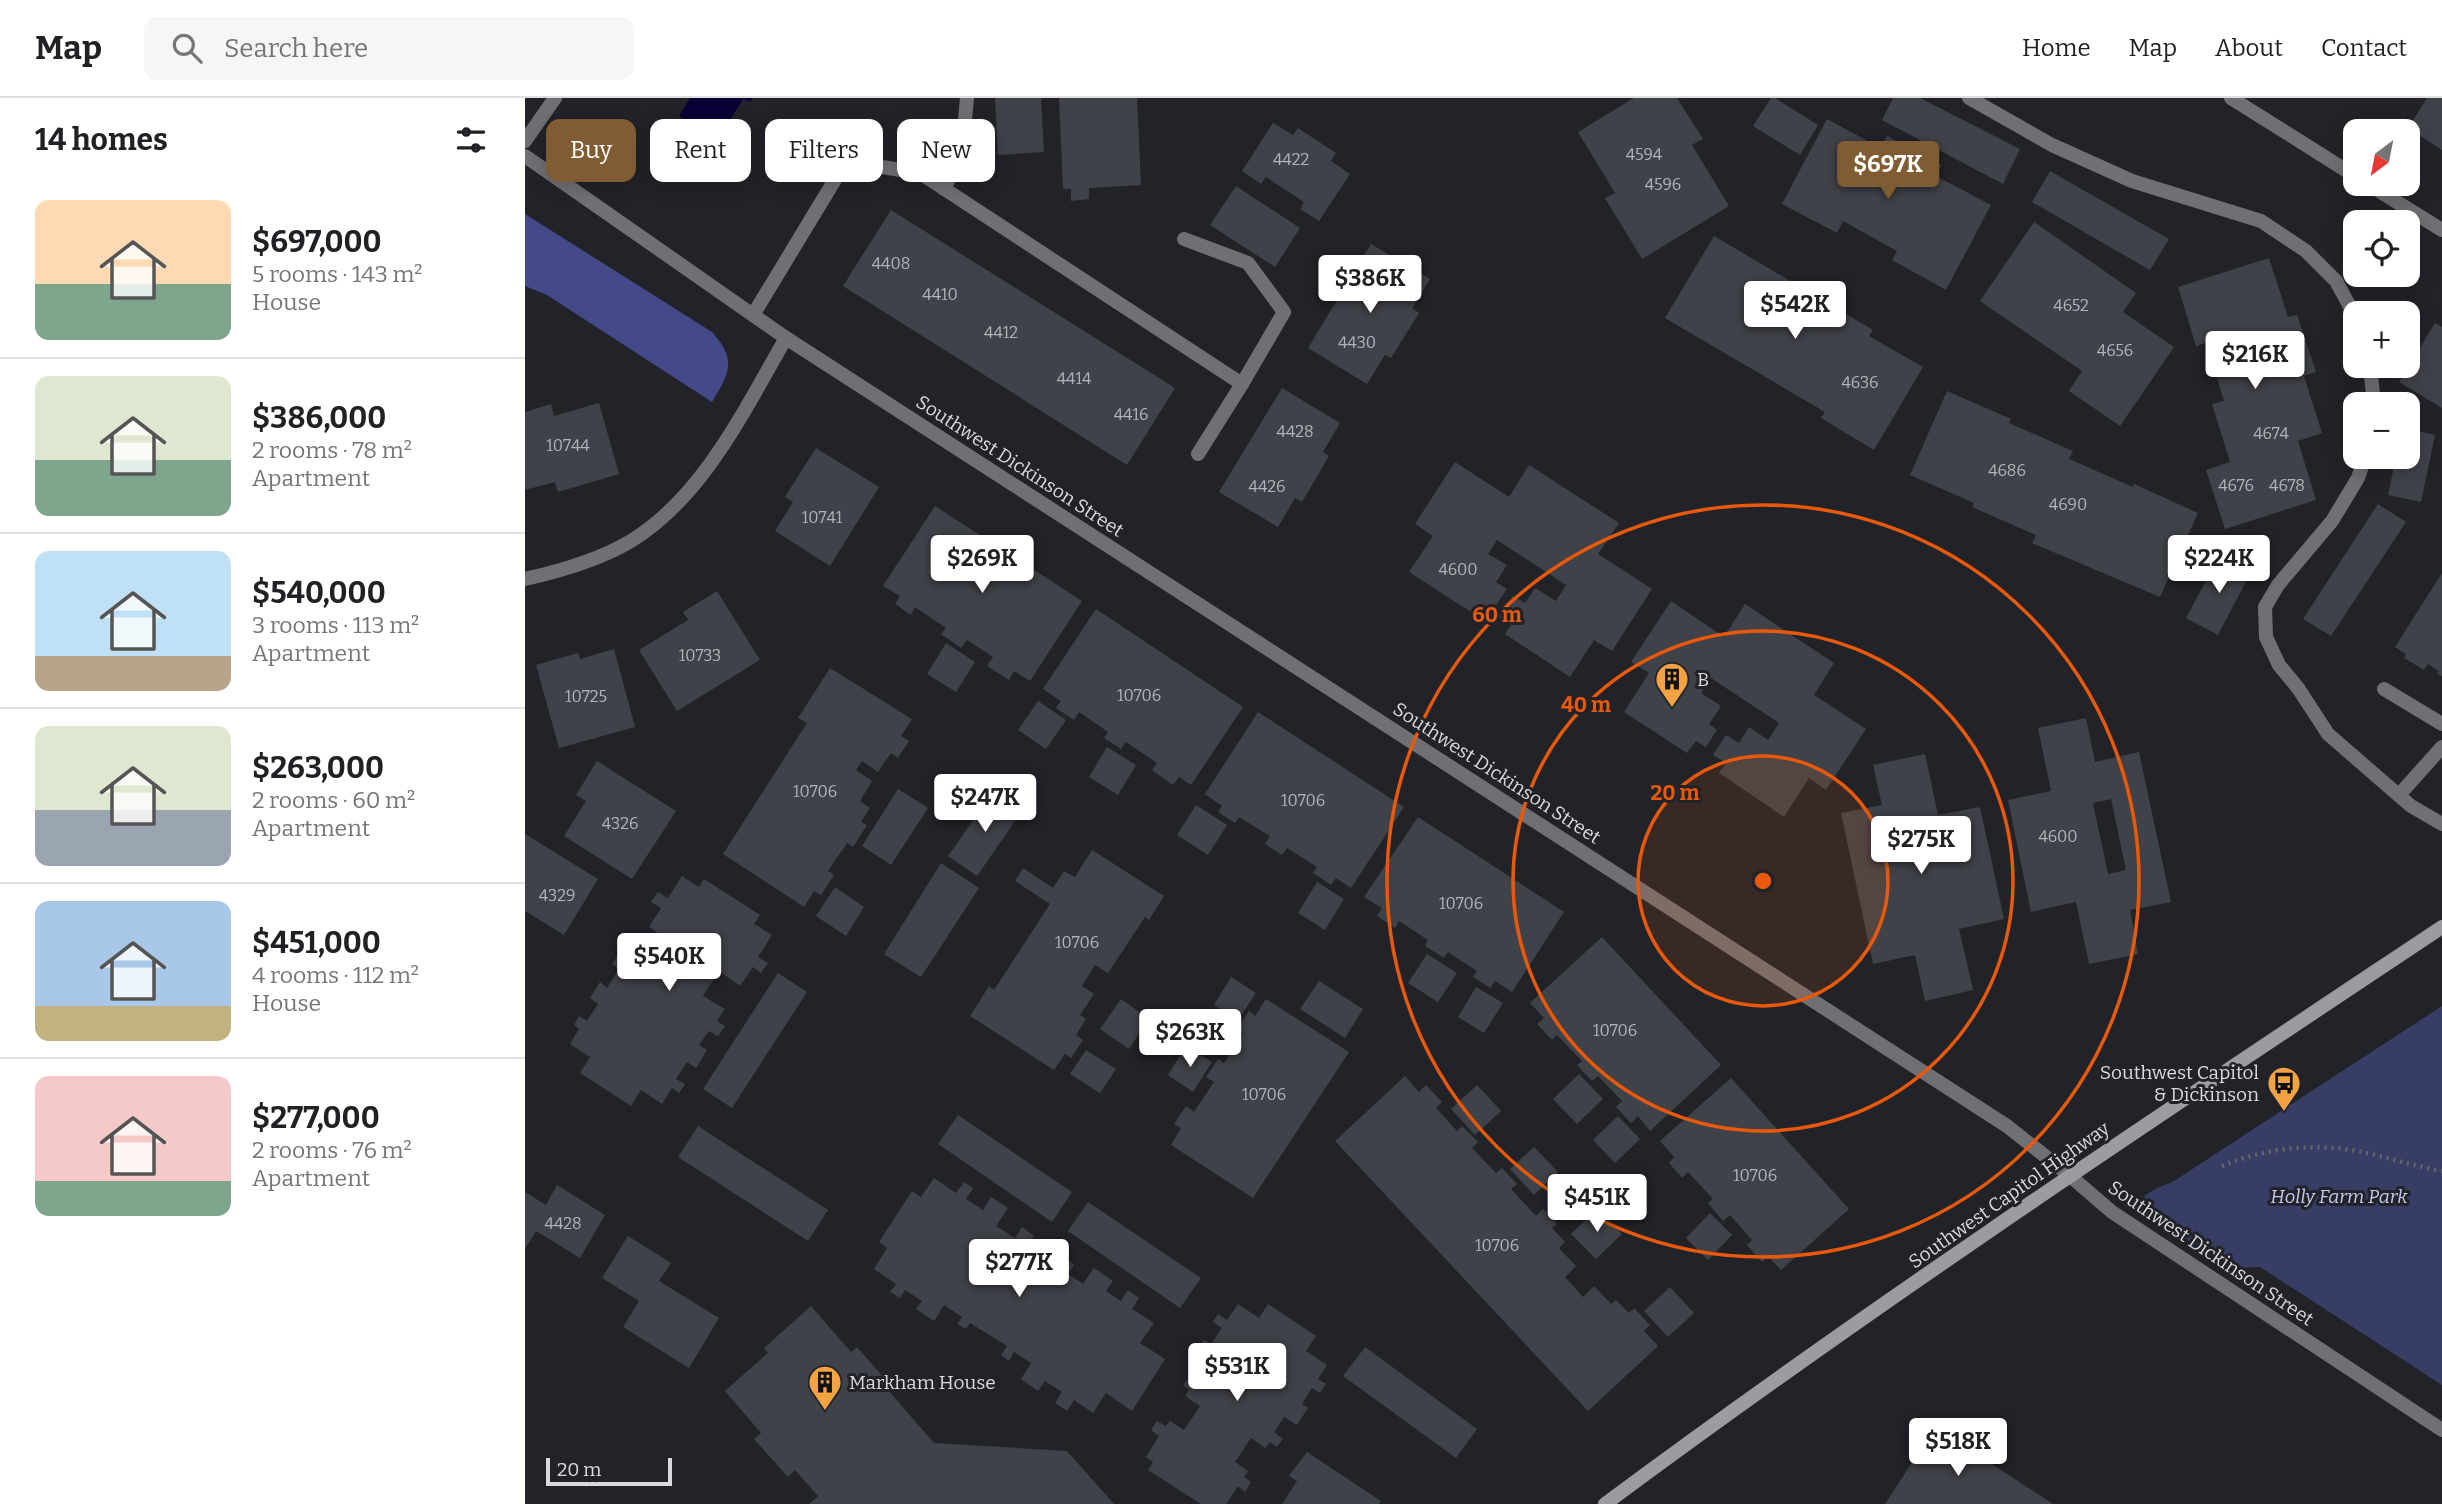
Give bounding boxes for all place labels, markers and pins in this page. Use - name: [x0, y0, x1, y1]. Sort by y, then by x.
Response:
- pin: $697K: [1839, 141, 1937, 201]
- pin: $386K: [1321, 256, 1419, 315]
- pin: $542K: [1746, 282, 1844, 341]
- pin: $216K: [2206, 331, 2304, 391]
- pin: $269K: [933, 536, 1031, 595]
- pin: $224K: [2170, 536, 2268, 595]
- building icon: B: [1653, 660, 1691, 709]
- place label: B: [1697, 668, 1709, 691]
- pin: $247K: [936, 774, 1034, 834]
- pin: $275K: [1872, 816, 1970, 876]
- centre of rings: [1751, 869, 1775, 893]
- pin: $540K: [620, 934, 718, 993]
- pin: $263K: [1141, 1010, 1239, 1069]
- place label: Southwest Capitol & Dickinson: [2100, 1061, 2259, 1106]
- bus stop icon: Southwest Capitol & Dickinson: [2265, 1064, 2303, 1113]
- pin: $451K: [1548, 1174, 1646, 1234]
- pin: $277K: [970, 1240, 1068, 1299]
- pin: $531K: [1188, 1344, 1286, 1403]
- building icon: Markham House: [806, 1363, 844, 1412]
- place label: Markham House: [849, 1371, 996, 1394]
- pin: $518K: [1909, 1418, 2007, 1478]

